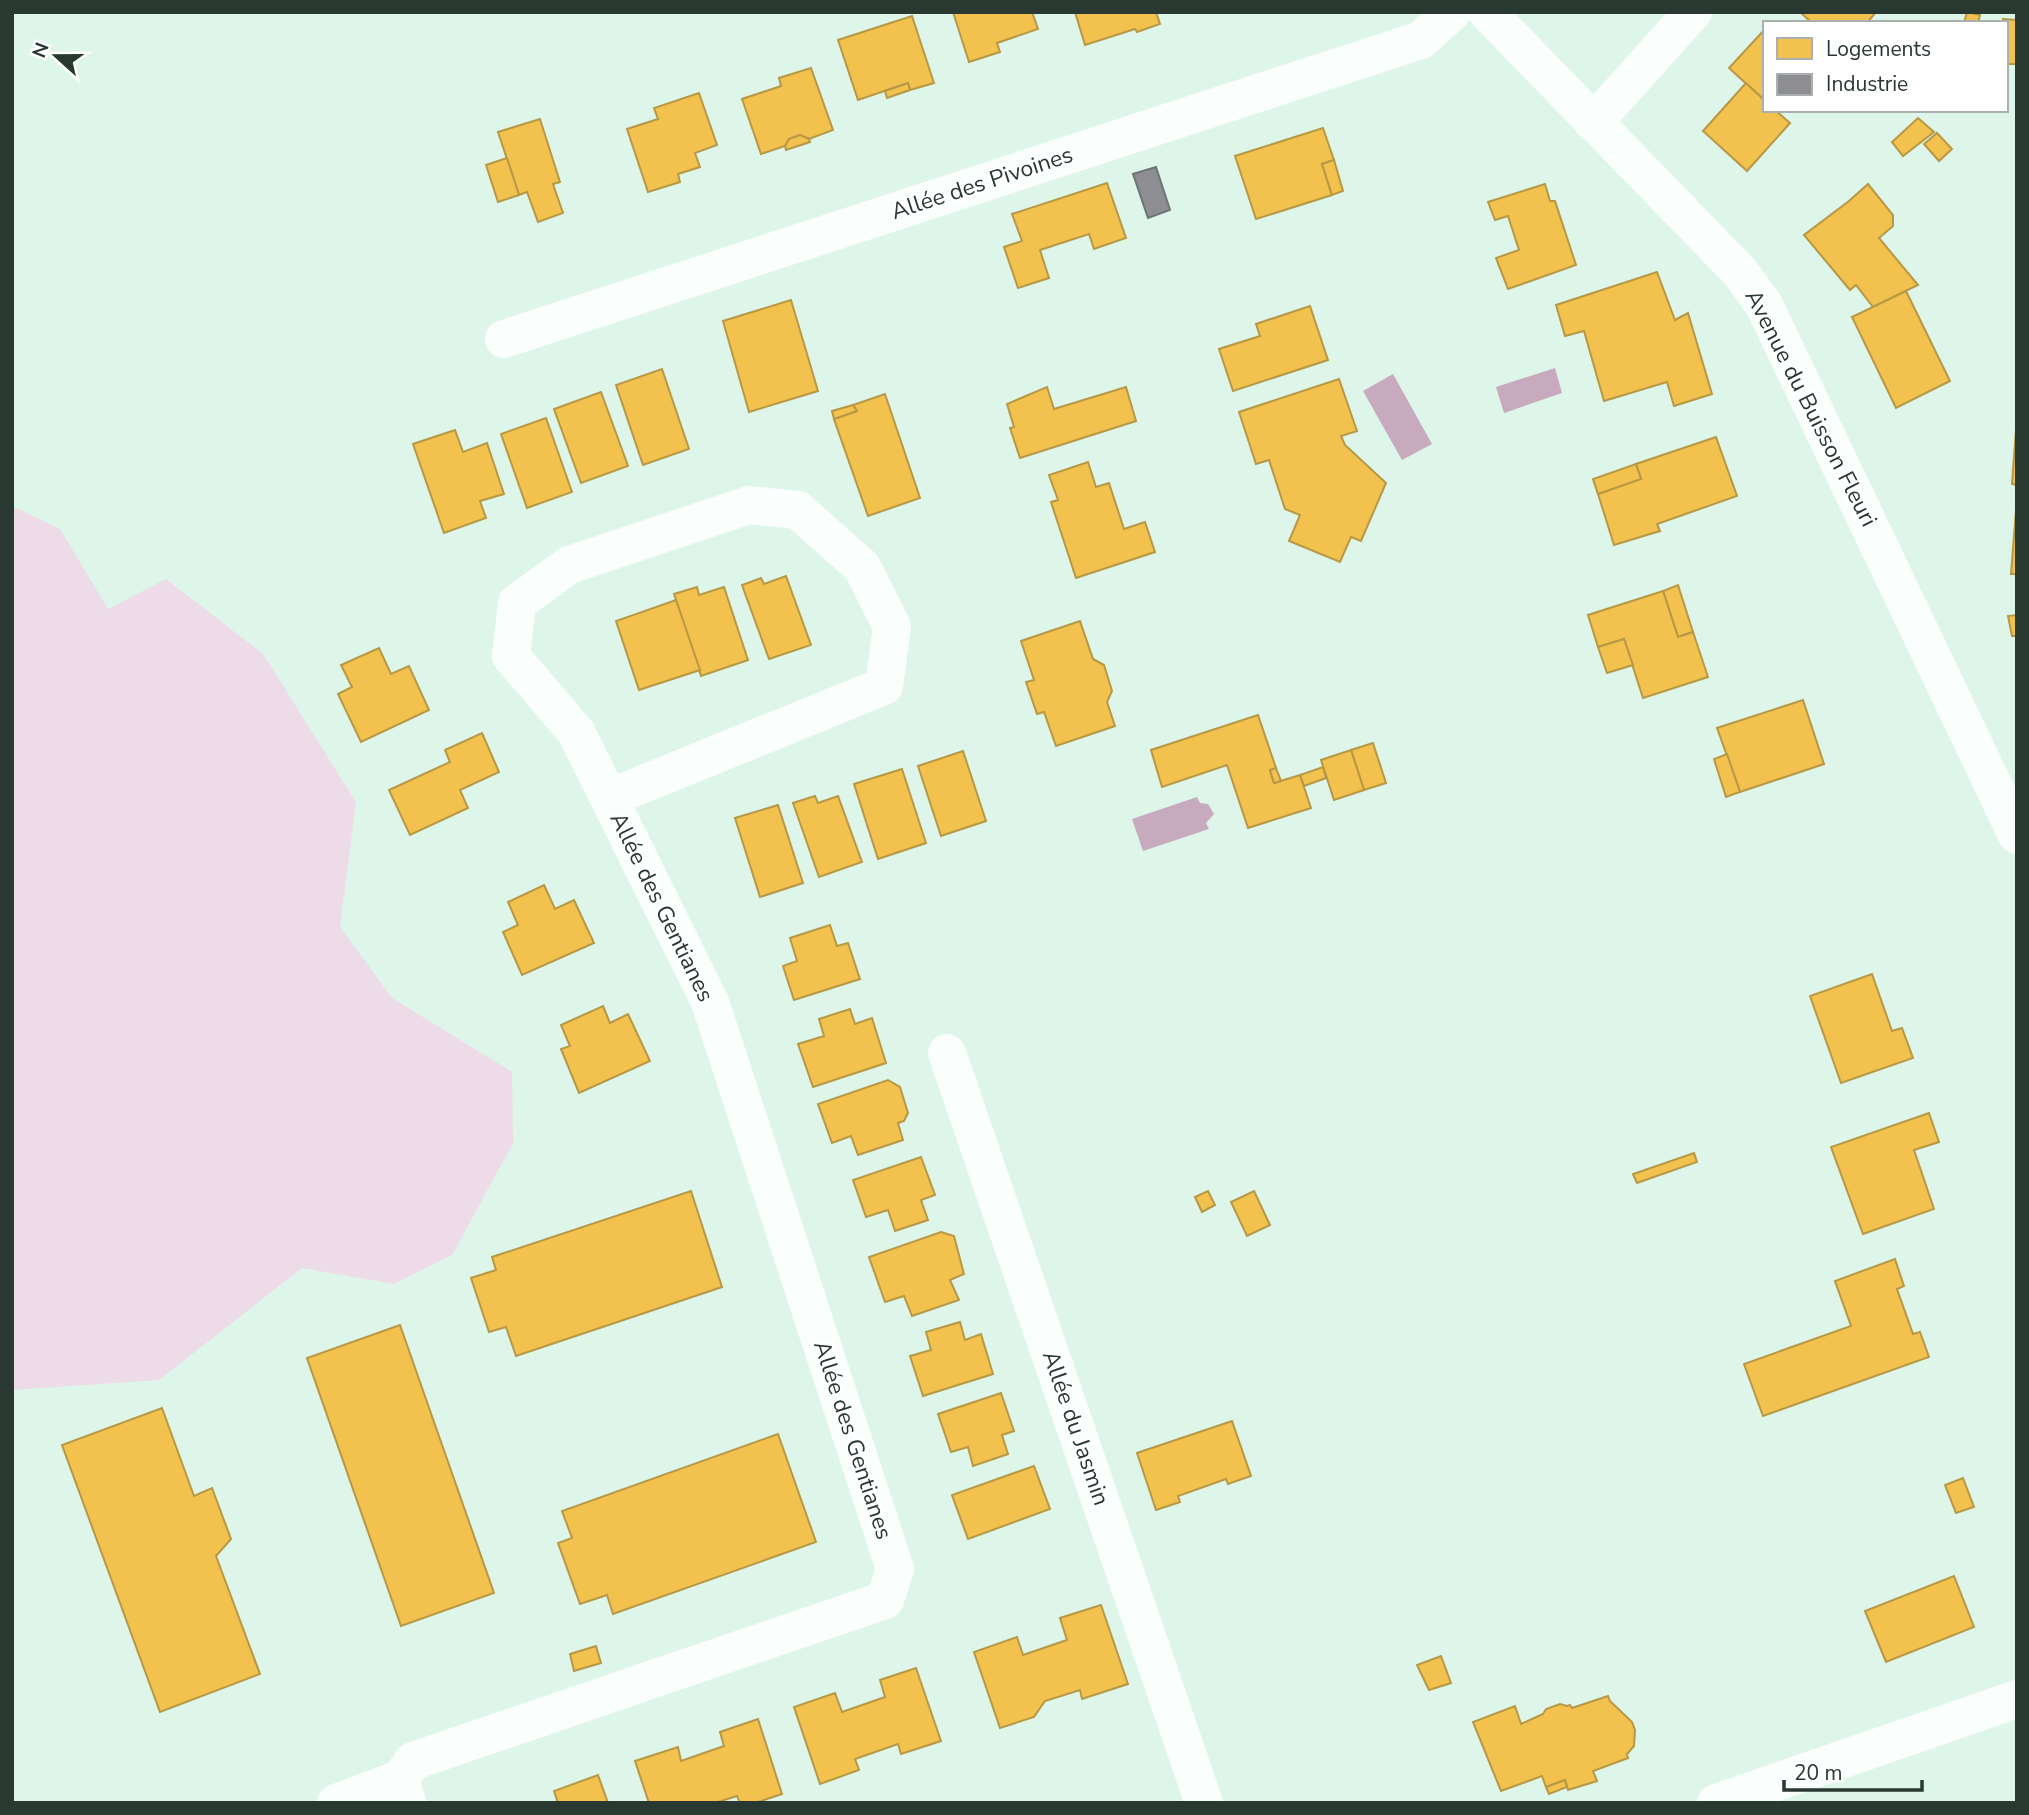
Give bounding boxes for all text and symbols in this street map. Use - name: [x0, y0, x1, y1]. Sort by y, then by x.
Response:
- north arrow: [21, 21, 91, 91]
- legend: [1763, 21, 2008, 112]
- text: Logements: [1826, 35, 1931, 63]
- text: N: [26, 39, 56, 62]
- text: Industrie: [1826, 70, 1908, 98]
- street label: Allée des Pivoines: [887, 139, 1077, 227]
- street label: Avenue du Buisson Fleuri: [1738, 284, 1884, 532]
- street label: Allée des Gentianes: [603, 807, 721, 1007]
- street label: Allée des Gentianes: [806, 1337, 900, 1543]
- street label: Allée du Jasmin: [1035, 1347, 1117, 1509]
- scale bar: [1784, 1748, 1922, 1792]
- text: 20 m: [1794, 1759, 1843, 1787]

